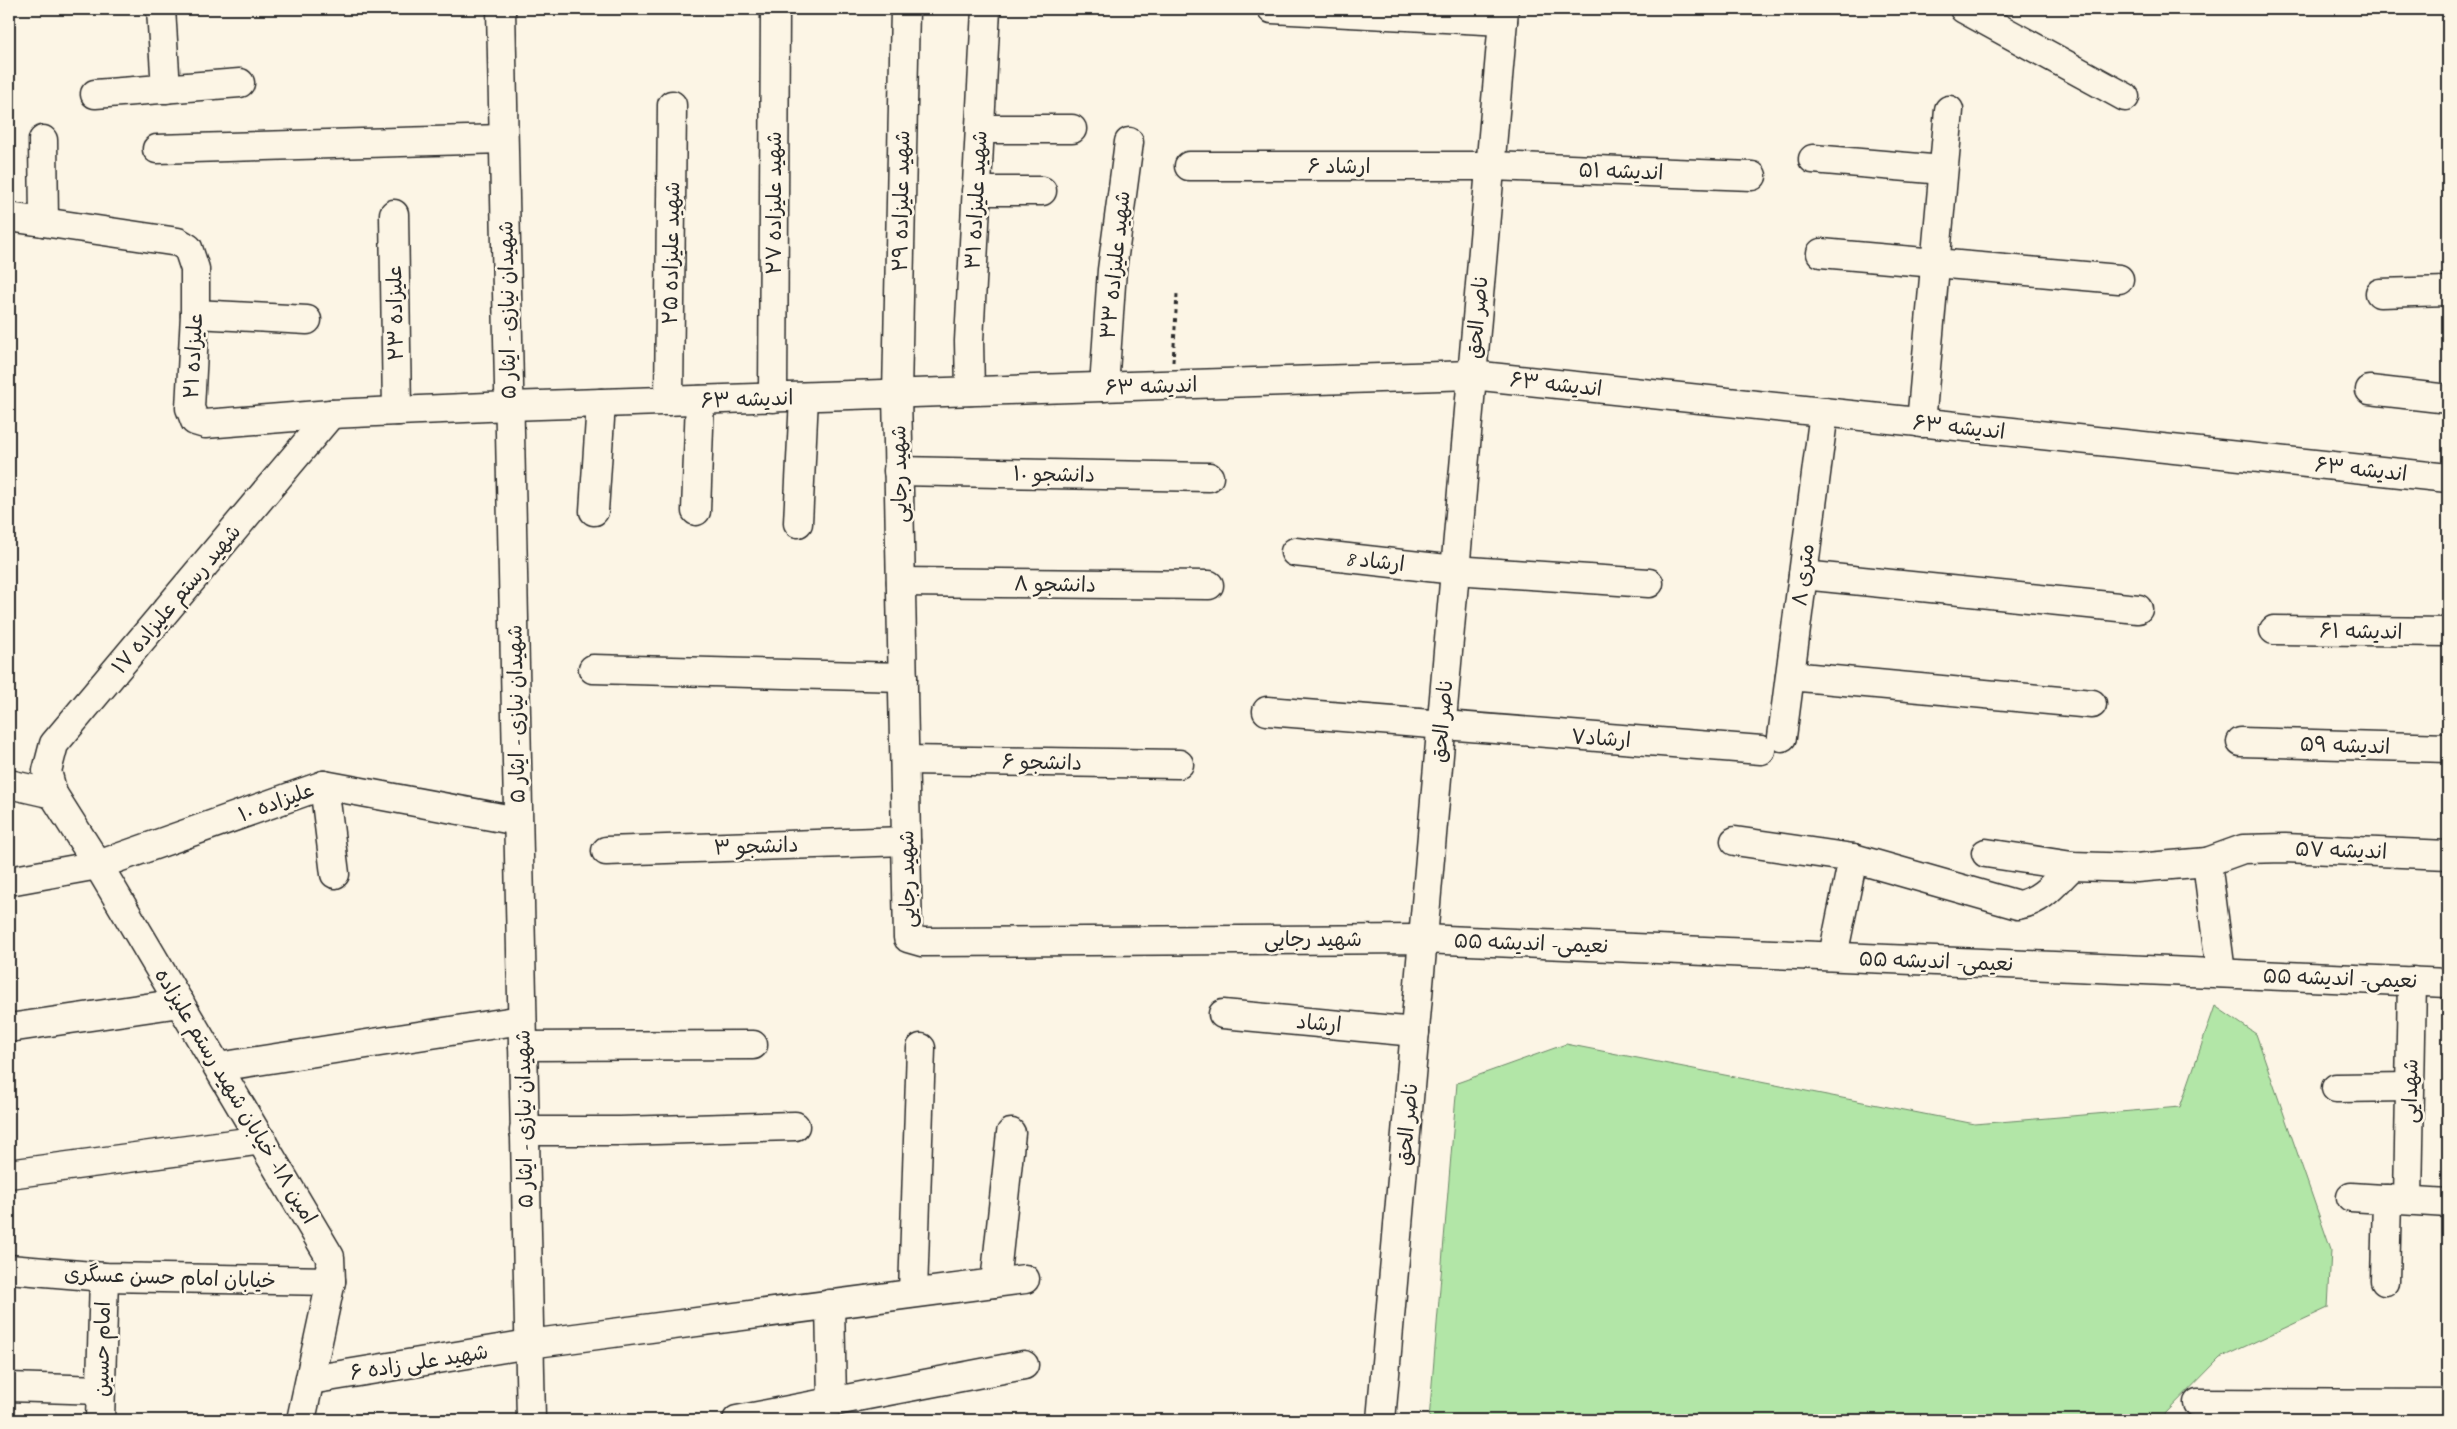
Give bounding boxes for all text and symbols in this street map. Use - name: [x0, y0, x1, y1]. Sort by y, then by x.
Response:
- street label: شهید علیزاده ۲۹: [887, 130, 915, 272]
- street label: شهید علیزاده ۳۱: [959, 130, 993, 270]
- street label: شهید علیزاده ۲۷: [761, 131, 787, 275]
- street label: ارشاد ۶: [1307, 153, 1371, 179]
- street label: اندیشه ۵۱: [1578, 157, 1664, 185]
- street label: شهید علیزاده ۲۵: [657, 181, 685, 325]
- street label: شهید علیزاده ۳۳: [1094, 190, 1136, 340]
- street label: شهیدان نیازی - ایثار ۵: [492, 220, 522, 400]
- street label: علیزاده ۲۳: [381, 265, 409, 361]
- street label: ناصر الحق: [1460, 274, 1494, 360]
- street label: علیزاده ۲۱: [178, 312, 208, 400]
- street label: اندیشه ۶۳: [1508, 366, 1604, 402]
- street label: اندیشه ۶۳: [1104, 371, 1198, 401]
- street label: اندیشه ۶۳: [700, 384, 794, 414]
- street label: اندیشه ۶۳: [1911, 409, 2007, 445]
- street label: شهید رجایی: [885, 425, 914, 523]
- street label: اندیشه ۶۳: [2313, 451, 2409, 487]
- street label: دانشجو ۱۰: [1013, 460, 1095, 488]
- street label: ۱۷ شهید رستم علیزاده: [106, 519, 248, 681]
- street label: ۸ متری: [1786, 542, 1820, 608]
- street label: ارشاد 8: [1344, 545, 1406, 577]
- street label: دانشجو ۸: [1014, 570, 1096, 598]
- street label: اندیشه ۶۱: [2319, 617, 2403, 645]
- street label: شهیدان نیازی - ایثار ۵: [501, 624, 531, 804]
- street label: ناصر الحق: [1425, 678, 1459, 764]
- street label: ارشاد۷: [1570, 723, 1632, 753]
- street label: اندیشه ۵۹: [2299, 730, 2391, 760]
- street label: دانشجو ۶: [1002, 748, 1082, 776]
- street label: علیزاده ۱۰: [235, 776, 317, 828]
- street label: شهید رجایی: [893, 830, 922, 928]
- street label: دانشجو ۳: [713, 832, 799, 860]
- street label: اندیشه ۵۷: [2294, 835, 2388, 865]
- street label: شهید رجایی: [1264, 926, 1362, 953]
- street label: نعیمی- اندیشه ۵۵: [1453, 927, 1609, 960]
- street label: نعیمی- اندیشه ۵۵: [1858, 945, 2014, 978]
- street label: نعیمی- اندیشه ۵۵: [2262, 962, 2418, 995]
- street label: امین ۱۸- خيابان شهيد رستم عليزاده: [147, 963, 323, 1230]
- street label: ارشاد: [1295, 1008, 1343, 1038]
- street label: شهیدان نیازی - ایثار ۵: [509, 1029, 539, 1209]
- street label: شهدایی: [2396, 1058, 2425, 1124]
- street label: ناصر الحق: [1390, 1081, 1424, 1167]
- street label: خیابان امام حسن عسگری: [63, 1260, 276, 1297]
- street label: امام حسین: [88, 1301, 119, 1397]
- street label: شهید علی زاده ۶: [348, 1338, 490, 1387]

